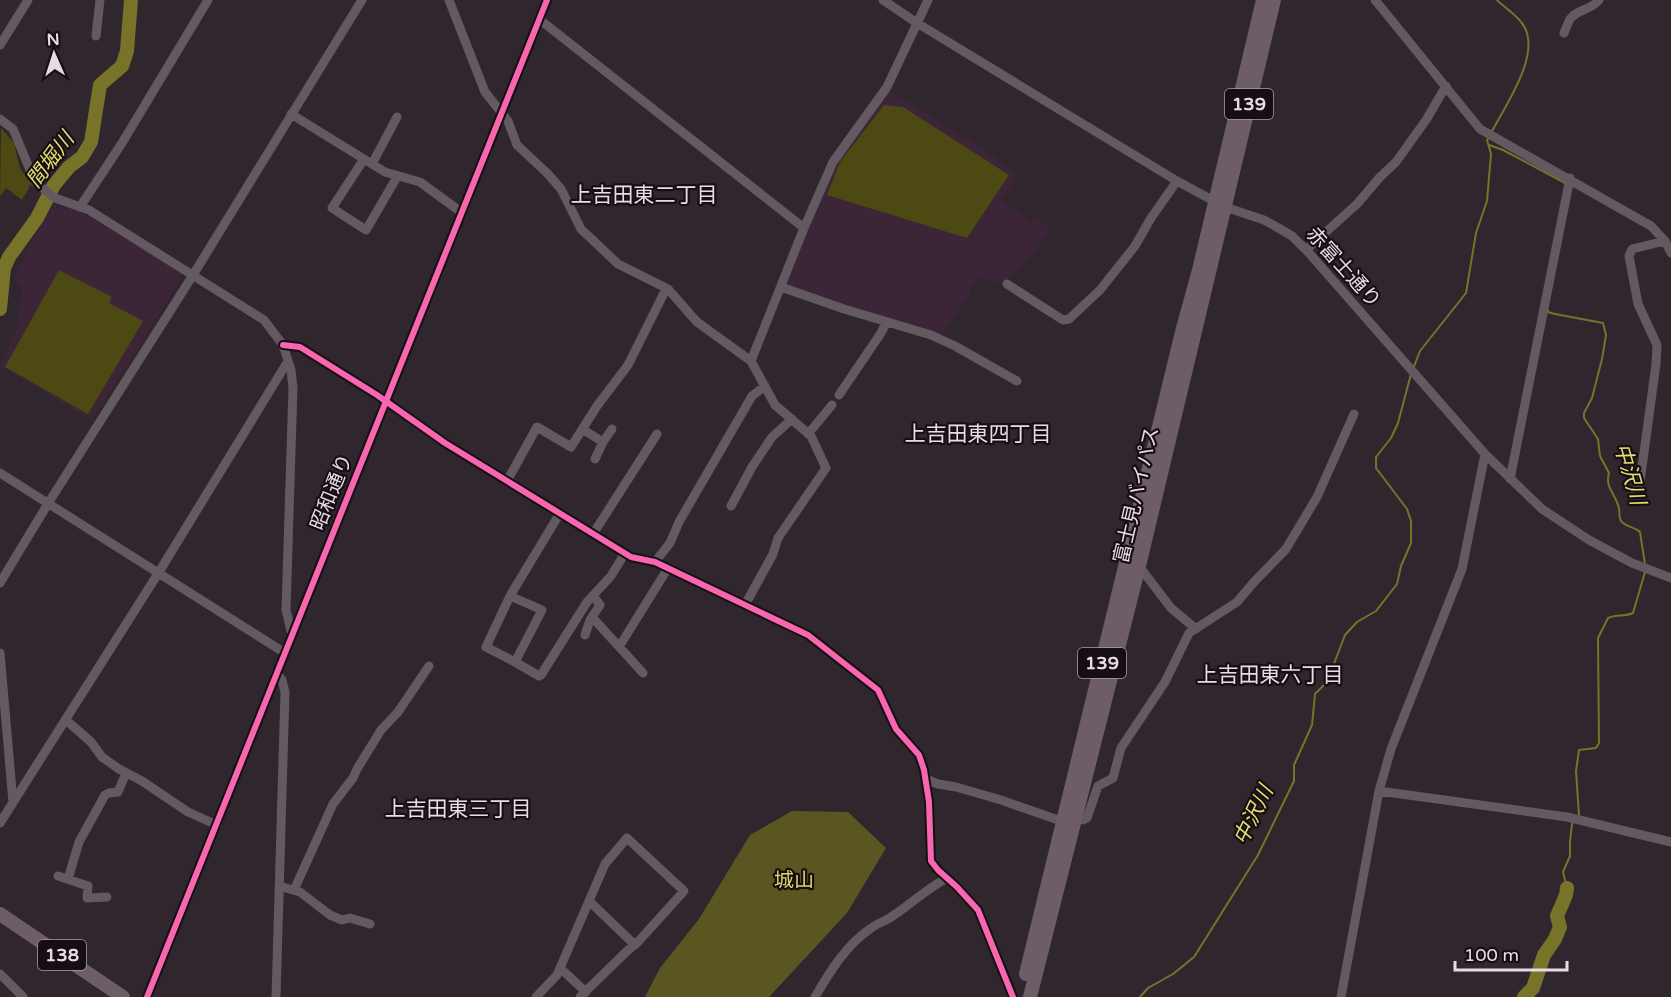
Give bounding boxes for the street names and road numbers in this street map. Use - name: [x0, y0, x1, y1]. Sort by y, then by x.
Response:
- road number: 139: [1225, 89, 1273, 119]
- street label: 赤富士通り: [1301, 222, 1386, 313]
- street label: 富士見バイパス: [1110, 425, 1164, 566]
- street label: 昭和通り: [306, 451, 358, 534]
- road number: 139: [1078, 648, 1126, 678]
- road number: 138: [38, 940, 86, 970]

